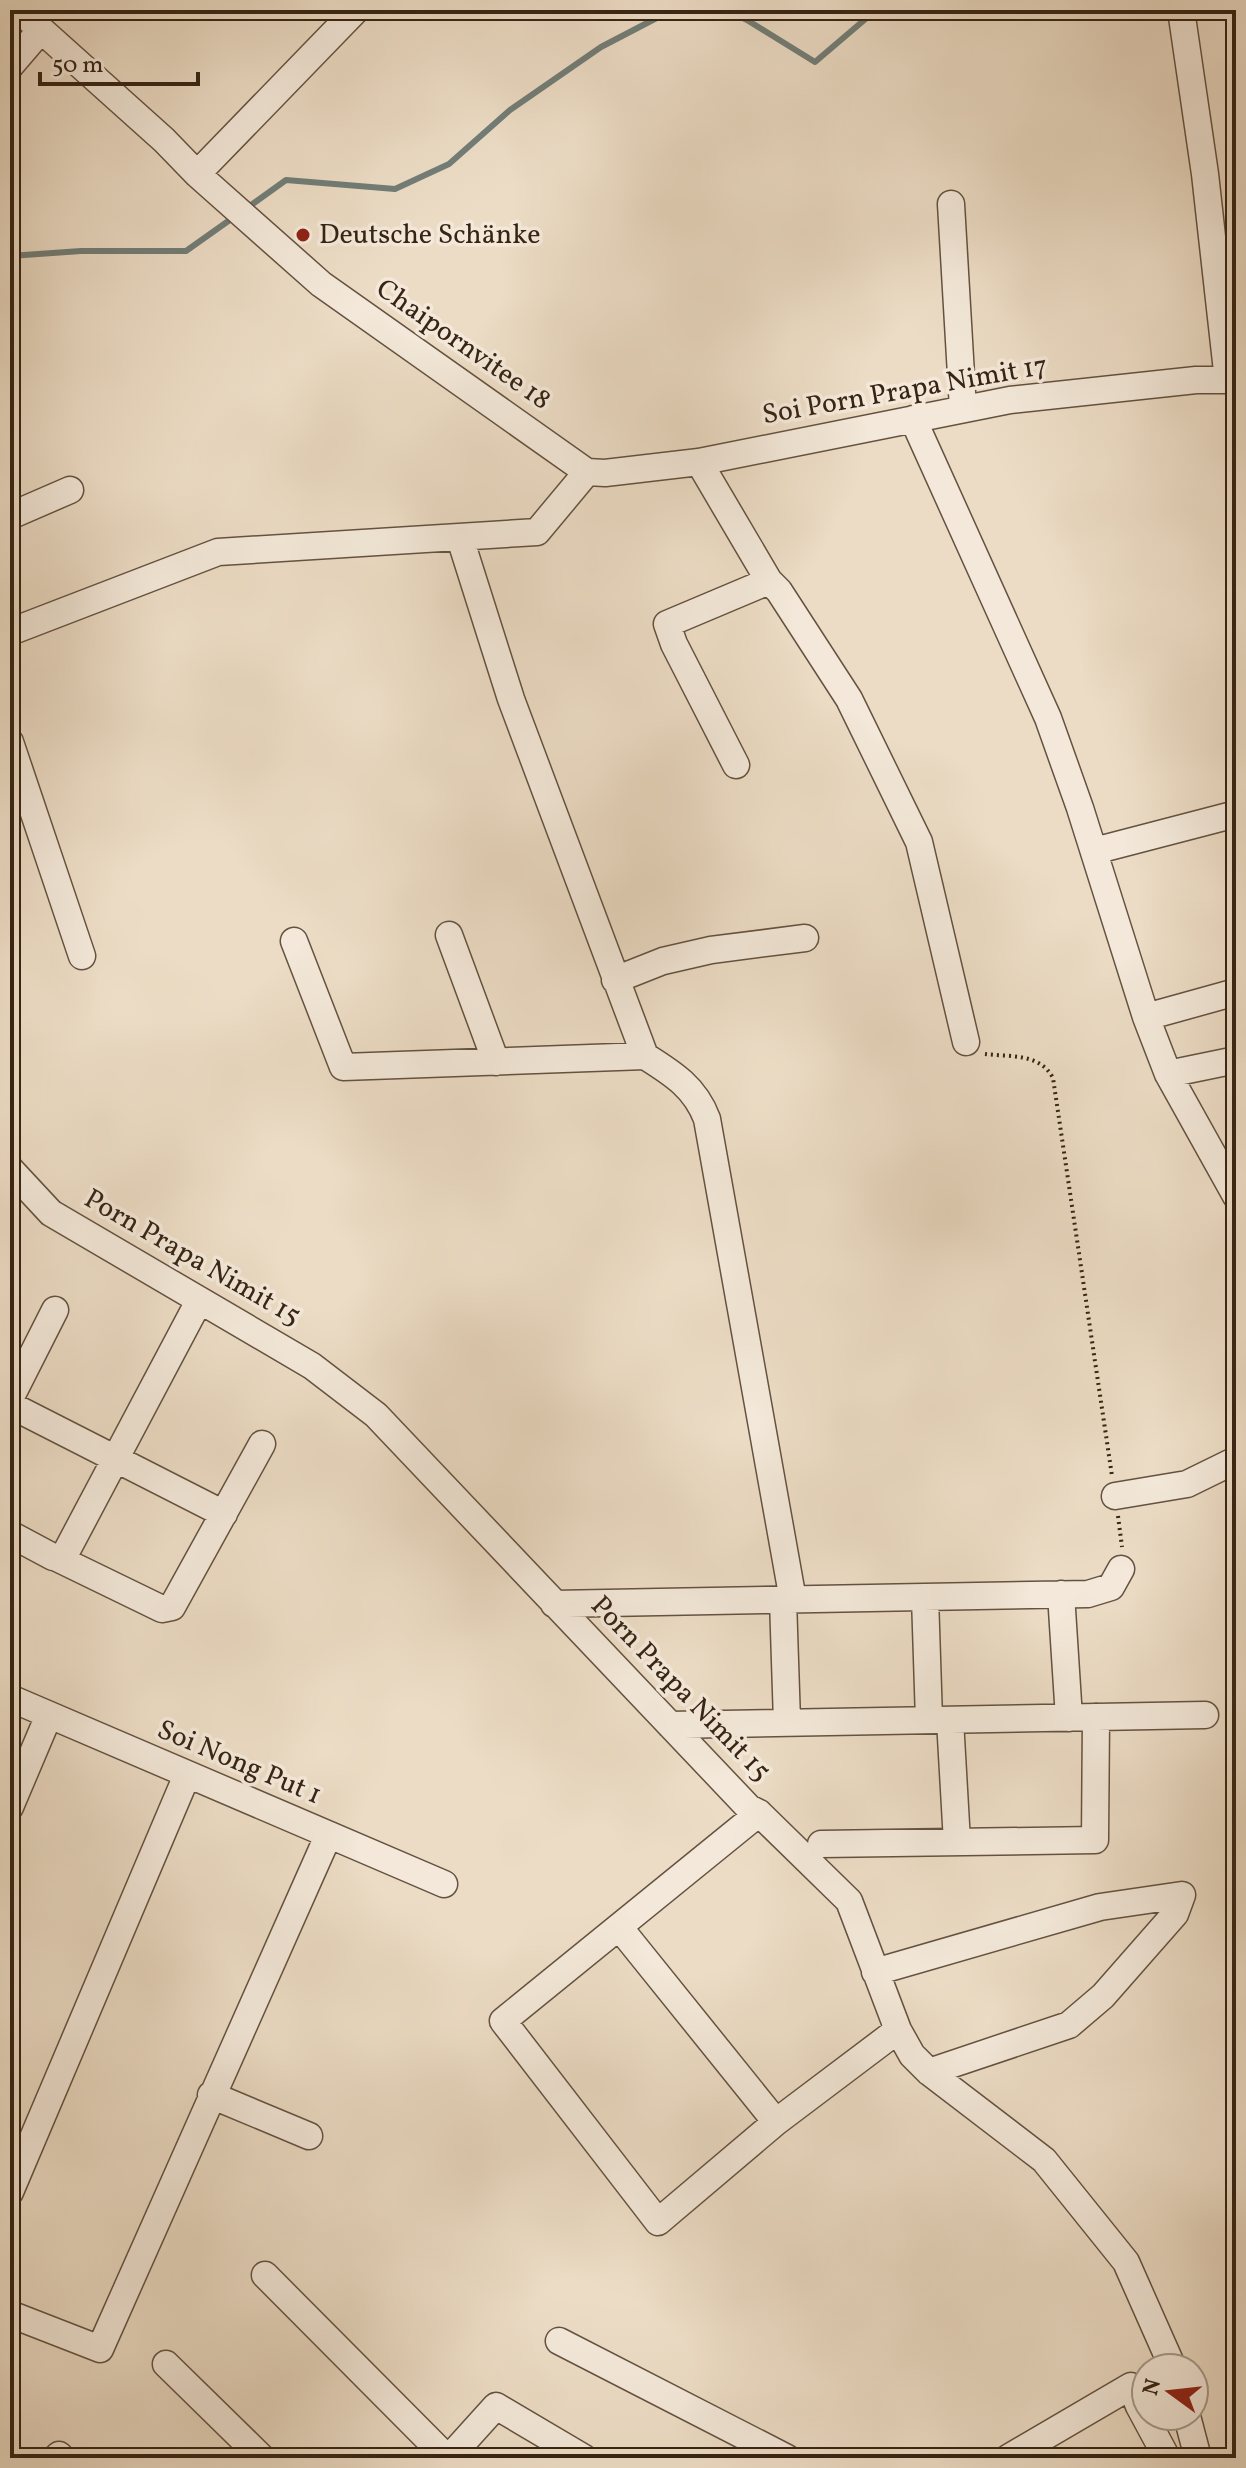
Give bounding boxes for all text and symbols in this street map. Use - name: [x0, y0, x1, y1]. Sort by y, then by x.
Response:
- scale bar: [40, 36, 198, 86]
- text: 50 m: [52, 49, 104, 83]
- place label: Deutsche Schänke: [319, 216, 540, 255]
- marker: Deutsche Schänke: [294, 226, 312, 244]
- street label: Chaipornvitee 18: [368, 270, 558, 420]
- street label: Soi Porn Prapa Nimit 17: [759, 347, 1051, 435]
- street label: Porn Prapa Nimit 15: [76, 1180, 308, 1336]
- street label: Porn Prapa Nimit 15: [581, 1588, 779, 1790]
- street label: Soi Nong Put 1: [151, 1711, 327, 1815]
- north arrow: [1130, 2352, 1210, 2432]
- text: N: [1136, 2376, 1170, 2399]

